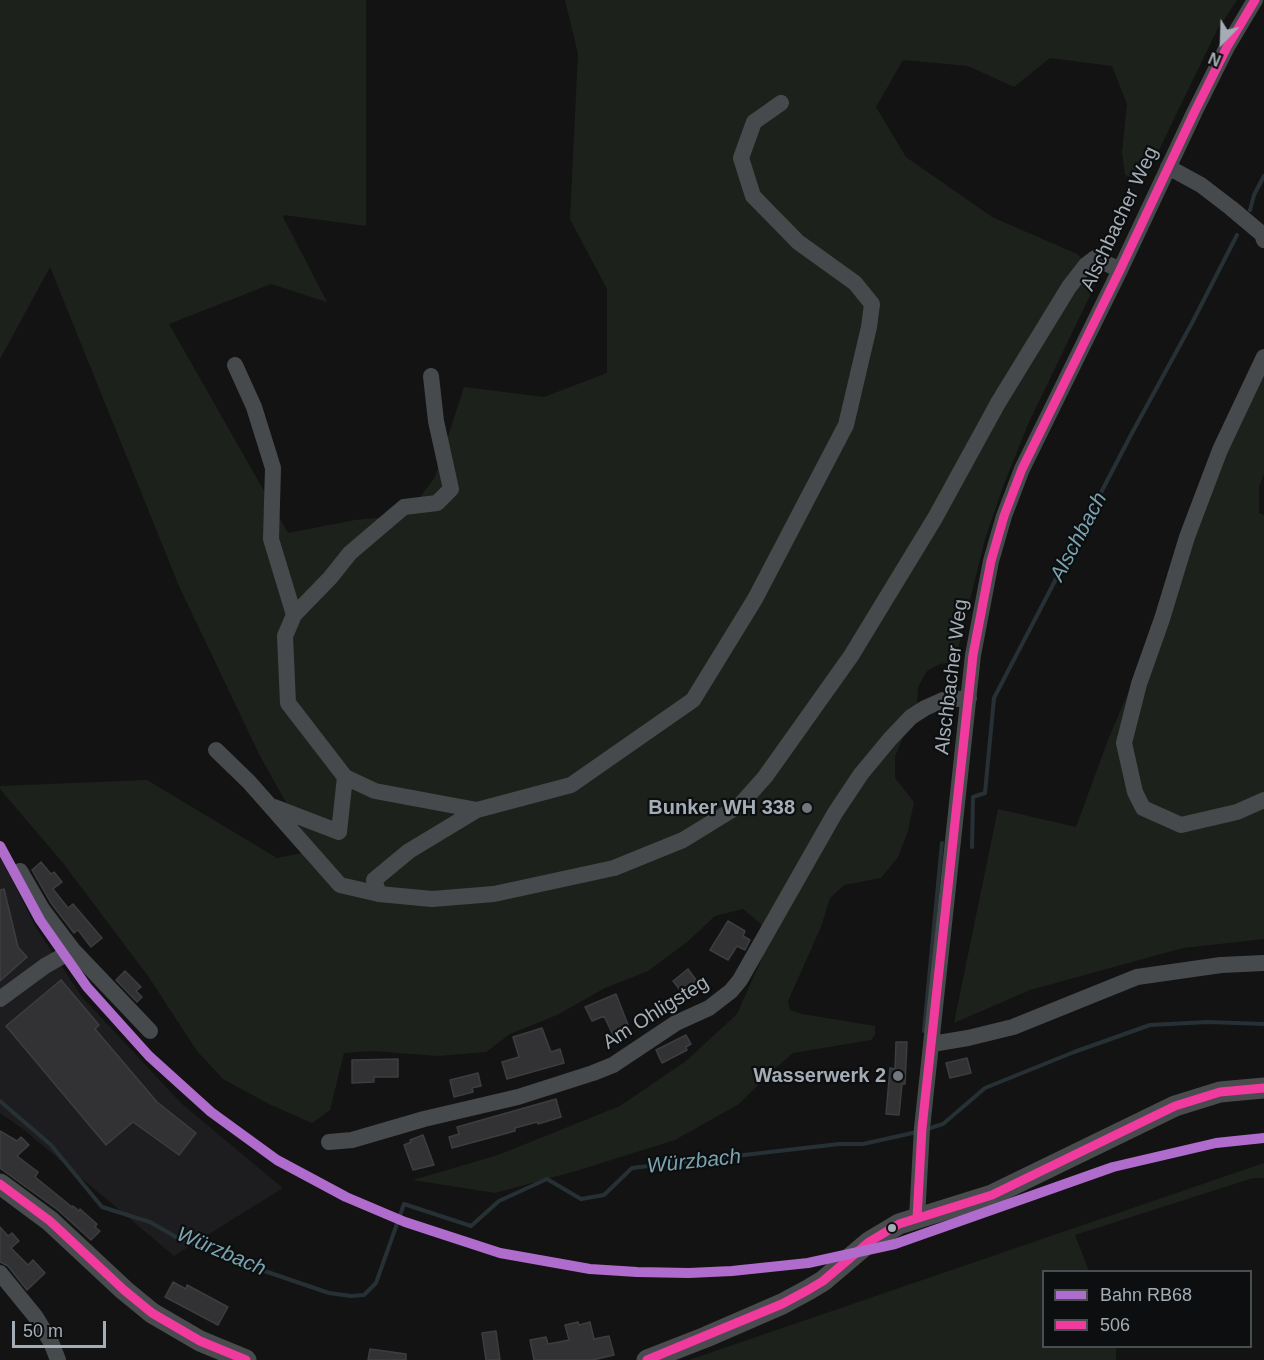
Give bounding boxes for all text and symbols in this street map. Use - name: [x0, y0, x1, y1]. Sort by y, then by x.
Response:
- north arrow: [1192, 12, 1252, 72]
- text: N: [1206, 49, 1223, 69]
- street label: Alschbacher Weg: [1076, 143, 1164, 295]
- water label: Alschbach: [1045, 488, 1113, 586]
- street label: Alschbacher Weg: [931, 598, 973, 756]
- place label: Bunker WH 338: [648, 796, 795, 820]
- marker: Bunker WH 338: [800, 801, 814, 815]
- street label: Am Ohligsteg: [599, 971, 713, 1055]
- place label: Wasserwerk 2: [753, 1064, 886, 1088]
- marker: Wasserwerk 2: [891, 1069, 905, 1083]
- water label: Würzbach: [646, 1145, 742, 1179]
- water label: Würzbach: [173, 1222, 269, 1282]
- unlabelled marker: [886, 1222, 898, 1234]
- legend: [1042, 1270, 1252, 1348]
- text: Bahn RB68: [1100, 1285, 1192, 1305]
- scale bar: [15, 1309, 110, 1347]
- text: 506: [1100, 1315, 1130, 1335]
- text: 50 m: [23, 1321, 63, 1341]

